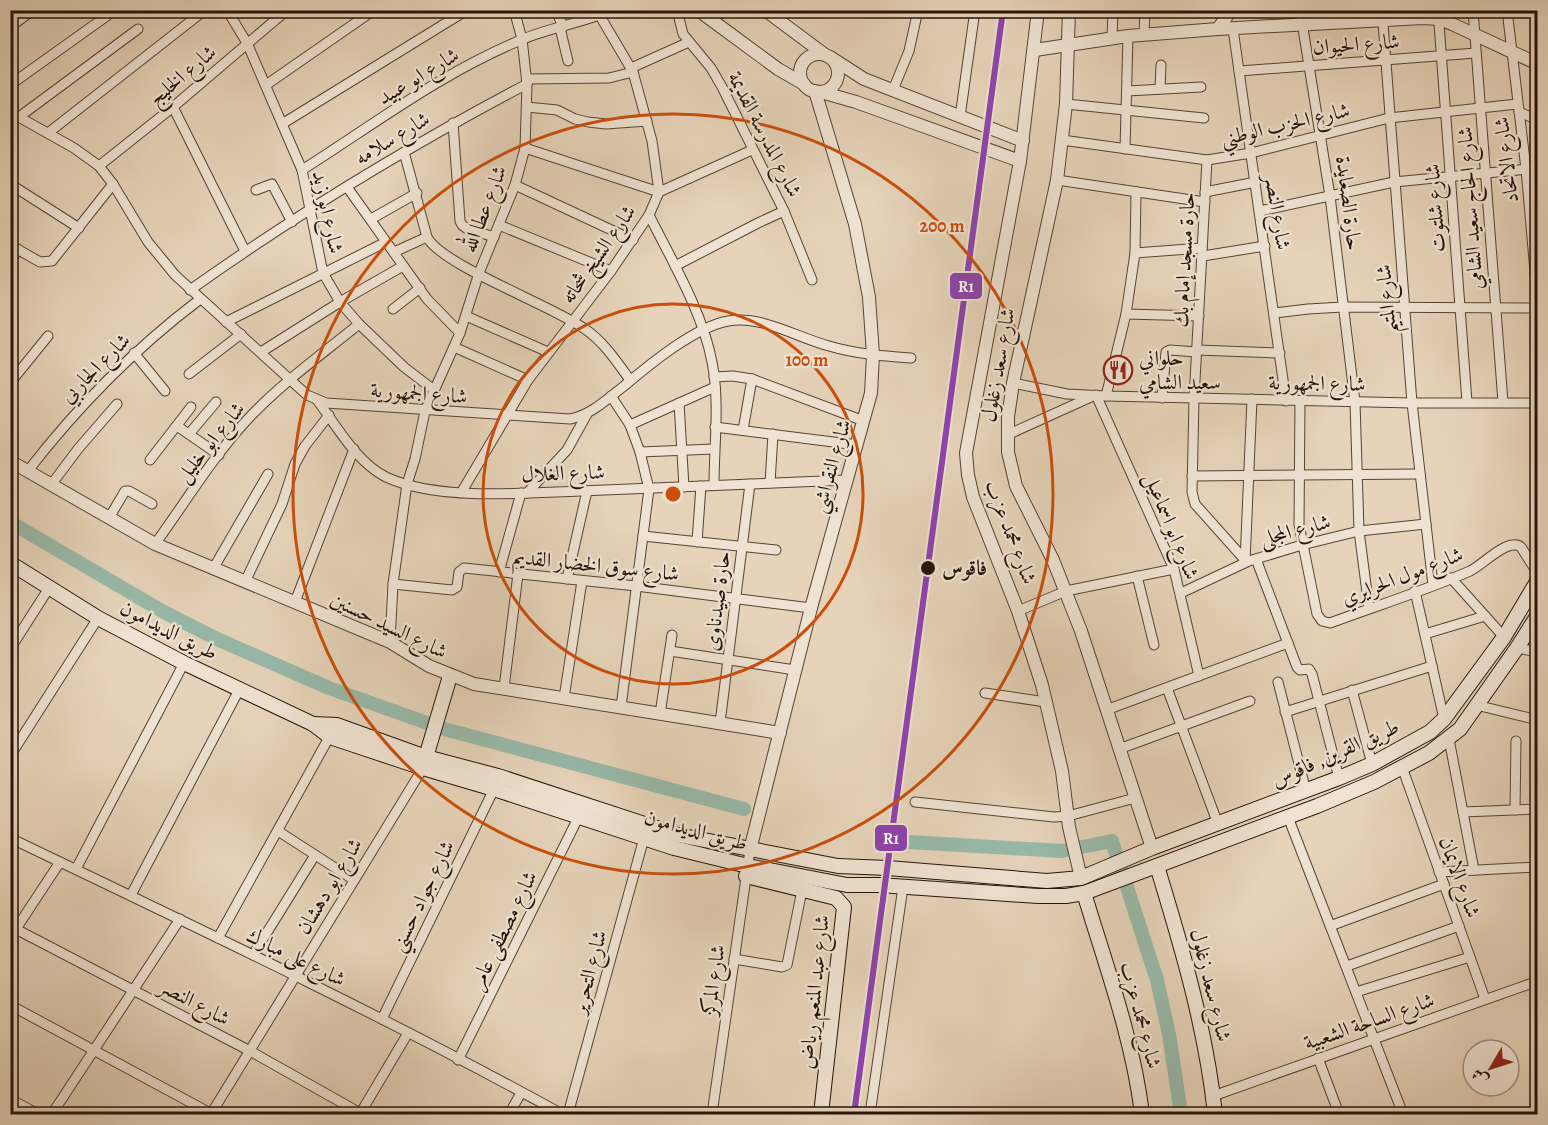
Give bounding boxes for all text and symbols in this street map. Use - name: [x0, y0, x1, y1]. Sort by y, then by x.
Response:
- street label: شارع الحيوان: [1311, 27, 1401, 65]
- street label: شارع الخليج: [142, 38, 225, 116]
- street label: شارع ابو عبيد: [372, 41, 466, 115]
- street label: شارع المدرسة القديمة: [718, 66, 809, 204]
- street label: شارع الحزب الوطني: [1218, 96, 1354, 158]
- street label: شارع سلامه: [349, 105, 437, 175]
- street label: شارع الاتحاد: [1487, 115, 1529, 205]
- street label: شارع الحاج سعيد الشامي: [1450, 125, 1495, 290]
- street label: حارة الصعايدة: [1329, 154, 1369, 252]
- street label: شارع عطا الله: [452, 160, 517, 258]
- street label: شارع شلتوت: [1418, 163, 1456, 253]
- street label: شارع ابو زيد: [302, 168, 350, 257]
- street label: شارع النصر: [1254, 170, 1298, 252]
- street label: حارة مسجد إمام بك: [1166, 192, 1206, 329]
- street label: شارع الشيخ شحاته: [554, 199, 647, 312]
- text: 200 m: [919, 214, 965, 238]
- street label: شارع المتيم: [1369, 263, 1410, 335]
- line badge: R1: [949, 272, 983, 300]
- text: R1: [958, 276, 974, 298]
- street label: شارع سعد زغلول: [974, 306, 1026, 425]
- street label: شارع الجاربي: [54, 327, 139, 412]
- place label: حلواني سعيد الشامي: [1139, 344, 1221, 399]
- text: 100 m: [786, 348, 828, 372]
- restaurant icon: حلواني سعيد الشامي: [1102, 354, 1134, 386]
- street label: شارع الجمهورية: [1268, 368, 1366, 402]
- street label: شارع الجمهورية: [369, 376, 468, 414]
- street label: شارع ابو خليل: [169, 396, 254, 491]
- street label: شارع النقراشي: [804, 416, 863, 518]
- street label: شارع الغلال: [521, 458, 605, 492]
- street label: شارع ابو اسماعيل: [1134, 468, 1206, 585]
- street label: شارع محمد عزب: [975, 476, 1044, 590]
- centre of rings: [663, 484, 683, 504]
- street label: شارع المجلى: [1256, 507, 1335, 557]
- street label: شارع مول الحرايري: [1337, 540, 1468, 616]
- street label: شارع سوق الخضار القديم: [511, 542, 681, 592]
- street label: حارة صيدناوى: [697, 549, 737, 653]
- place label: فاقوس: [942, 554, 987, 582]
- marker: فاقوس: [919, 559, 937, 577]
- street label: شارع السيد حسنين: [324, 585, 452, 669]
- street label: طريق الديدامون: [115, 593, 223, 667]
- street label: طريق القرين, فاقوس: [1266, 712, 1404, 794]
- street label: طريق الديدامون: [641, 803, 751, 857]
- line badge: R1: [874, 824, 908, 852]
- text: R1: [883, 828, 899, 850]
- street label: شارع ابو دهشان: [289, 832, 372, 942]
- street label: شارع الايمان: [1429, 832, 1488, 923]
- street label: شارع جواد حسني: [383, 836, 466, 959]
- street label: شارع مصطفى عامر: [462, 866, 547, 996]
- street label: شارع عبد المنعم رياض: [792, 913, 842, 1071]
- street label: شارع على مبارك: [240, 921, 350, 997]
- street label: شارع سعد زغلول: [1180, 926, 1239, 1045]
- street label: شارع التحرير: [564, 927, 617, 1020]
- street label: شارع المركز: [694, 943, 736, 1020]
- street label: شارع محمد عزب: [1109, 959, 1169, 1072]
- street label: شارع النصر: [151, 971, 235, 1036]
- street label: شارع الساحة الشعبية: [1300, 986, 1439, 1060]
- north arrow: [1461, 1038, 1521, 1098]
- text: ش: [1467, 1064, 1494, 1090]

